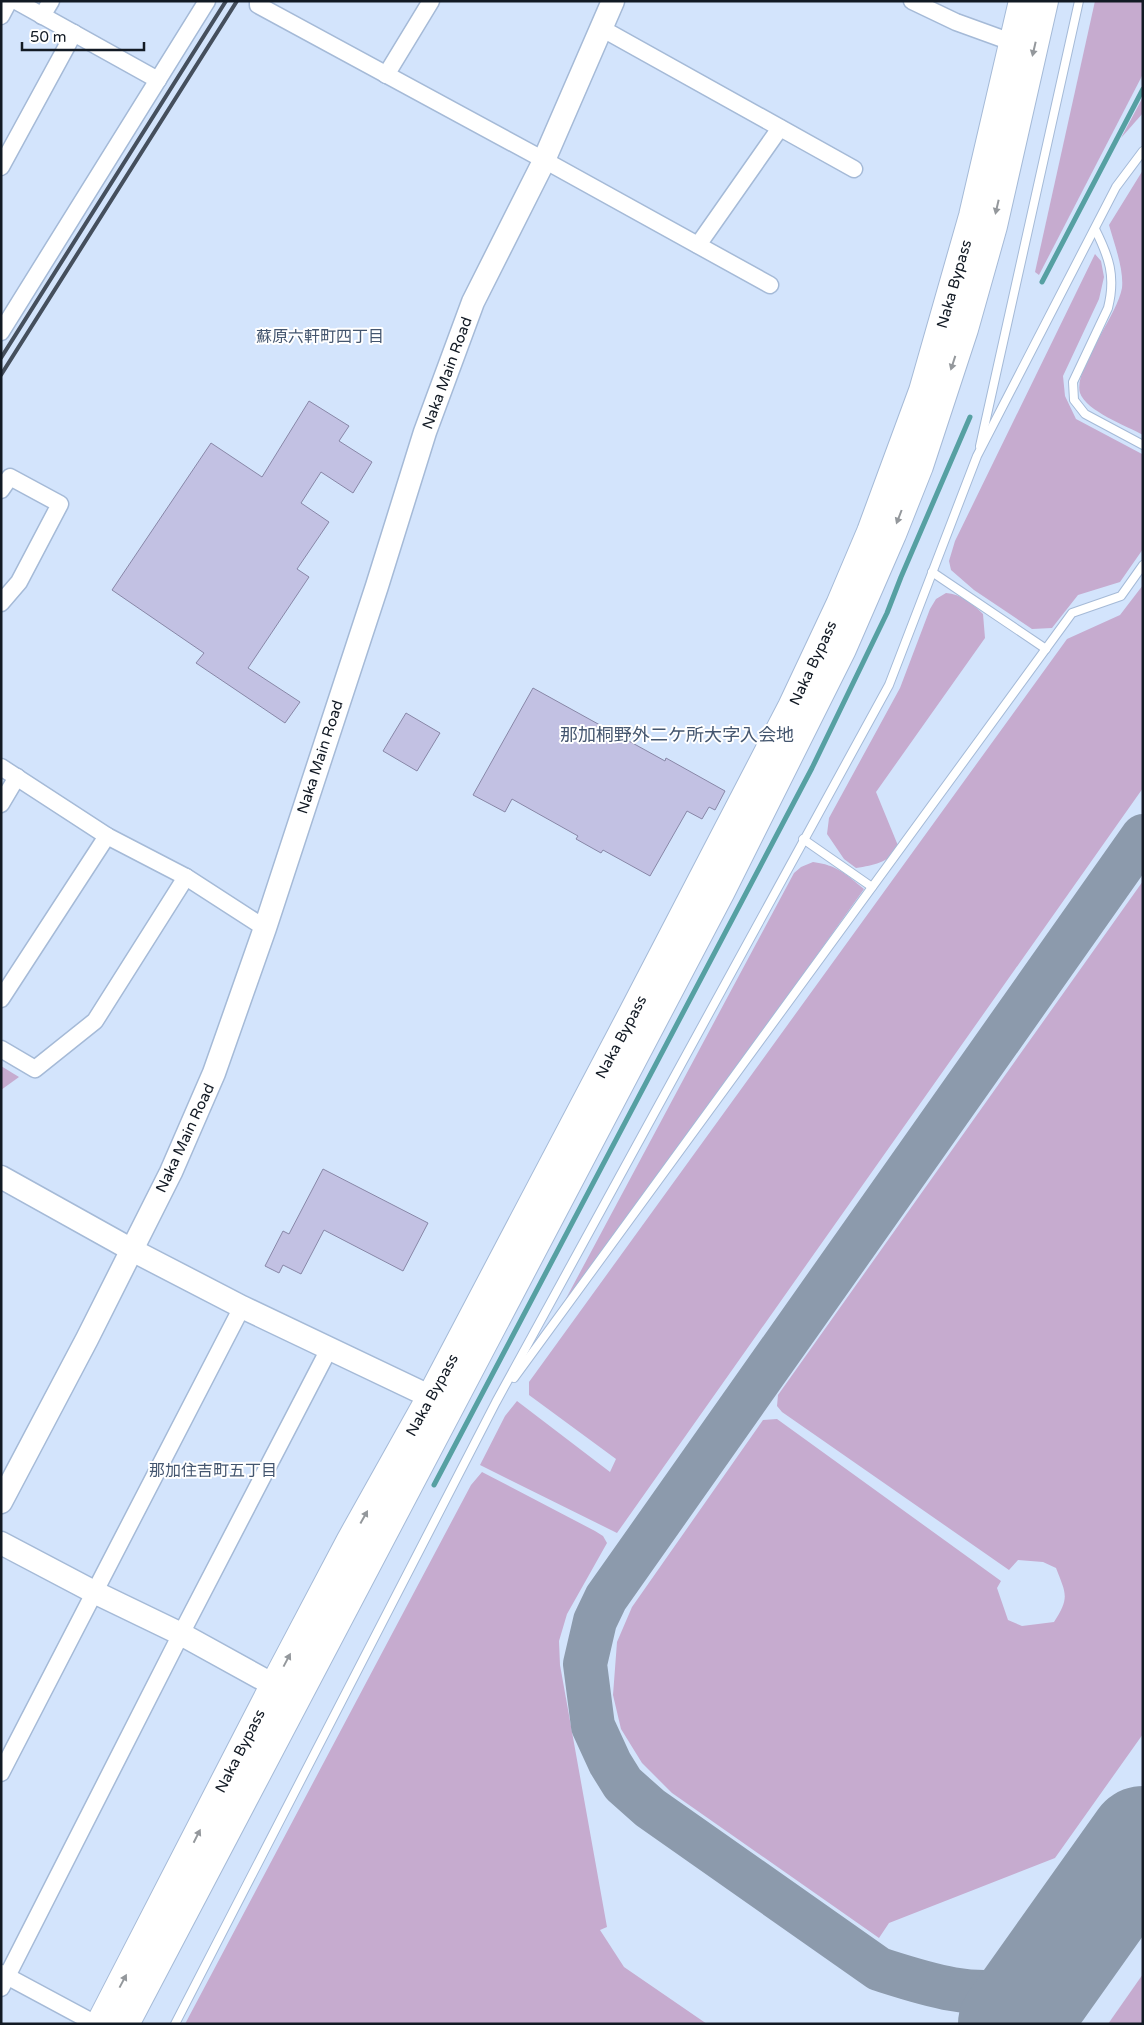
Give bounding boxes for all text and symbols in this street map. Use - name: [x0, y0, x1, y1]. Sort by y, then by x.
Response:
- scale bar: [22, 20, 145, 52]
- text: 50 m: [30, 28, 67, 46]
- one-way arrow: [1030, 41, 1038, 56]
- one-way arrow: [993, 200, 1001, 215]
- street label: Naka Bypass: [933, 238, 975, 330]
- street label: Naka Main Road: [418, 314, 476, 432]
- district label: 蘇原六軒町四丁目: [256, 327, 384, 347]
- one-way arrow: [948, 356, 956, 371]
- one-way arrow: [895, 510, 903, 525]
- street label: Naka Bypass: [786, 618, 840, 708]
- street label: Naka Main Road: [293, 698, 347, 816]
- district label: 那加桐野外二ケ所大字入会地: [560, 724, 794, 746]
- street label: Naka Bypass: [592, 992, 650, 1082]
- street label: Naka Main Road: [152, 1081, 218, 1195]
- street label: Naka Bypass: [402, 1351, 462, 1439]
- district label: 那加住吉町五丁目: [149, 1461, 277, 1481]
- one-way arrow: [360, 1510, 368, 1524]
- one-way arrow: [283, 1653, 291, 1668]
- street label: Naka Bypass: [211, 1706, 269, 1796]
- one-way arrow: [193, 1829, 201, 1843]
- one-way arrow: [119, 1973, 127, 1988]

